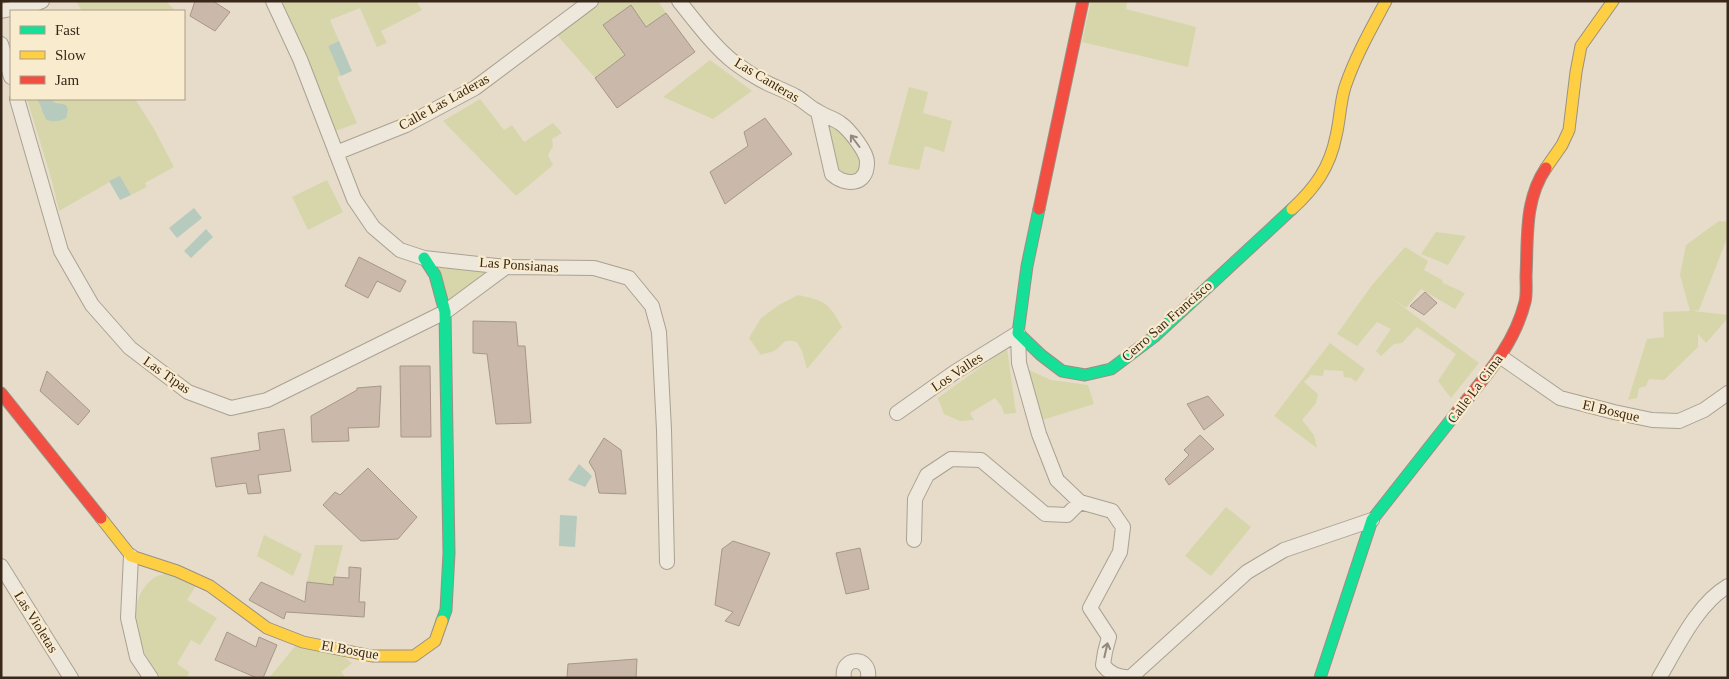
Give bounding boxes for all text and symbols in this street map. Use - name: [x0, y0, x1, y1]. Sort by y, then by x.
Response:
- legend: [10, 10, 185, 100]
- text: Fast: [55, 22, 81, 38]
- text: Slow: [55, 47, 86, 63]
- street label: Las Canteras: [732, 55, 802, 105]
- street label: Calle Las Laderas: [396, 71, 492, 133]
- text: Jam: [55, 72, 79, 88]
- one-way arrow: [850, 135, 861, 148]
- street label: Las Ponsianas: [479, 255, 559, 275]
- street label: Cerro San Francisco: [1119, 278, 1215, 364]
- street label: Los Valles: [929, 349, 985, 395]
- street label: Calle La Cima: [1444, 351, 1506, 426]
- street label: Las Tipas: [141, 353, 193, 397]
- street label: El Bosque: [1581, 397, 1641, 425]
- street label: Las Violetas: [11, 589, 61, 655]
- street label: El Bosque: [320, 638, 380, 662]
- one-way arrow: [1102, 642, 1111, 658]

